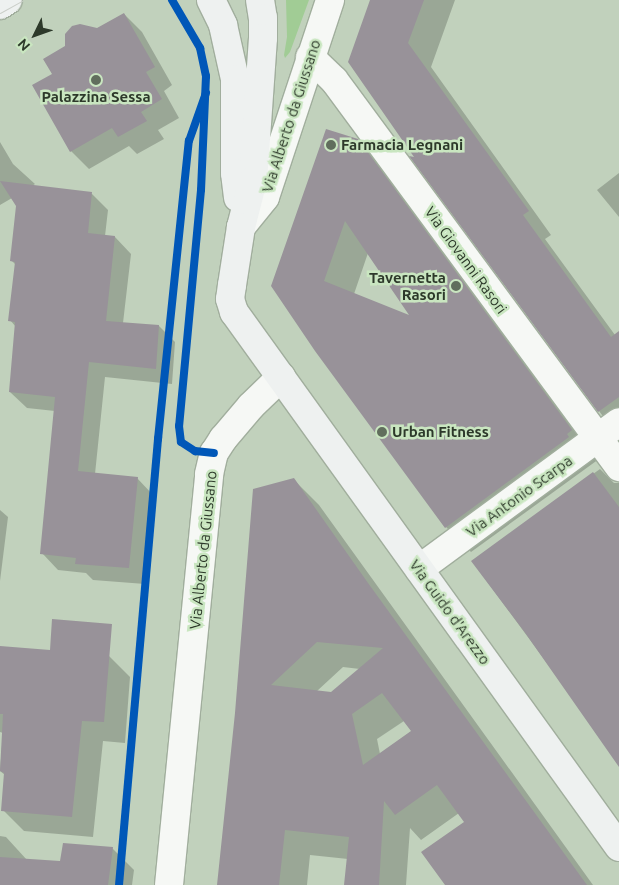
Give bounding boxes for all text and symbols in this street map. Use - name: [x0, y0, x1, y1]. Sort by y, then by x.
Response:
- north arrow: [10, 10, 60, 60]
- text: N: [14, 36, 33, 54]
- street label: Via Alberto da Giussano: [258, 37, 324, 195]
- marker: Palazzina Sessa: [90, 74, 102, 86]
- place label: Palazzina Sessa: [41, 88, 151, 106]
- place label: Farmacia Legnani: [341, 136, 463, 154]
- marker: Farmacia Legnani: [325, 139, 337, 151]
- street label: Via Giovanni Rasori: [421, 203, 511, 317]
- place label: Tavernetta Rasori: [369, 268, 446, 303]
- marker: Tavernetta Rasori: [450, 280, 462, 292]
- place label: Urban Fitness: [392, 423, 489, 441]
- marker: Urban Fitness: [376, 426, 388, 438]
- street label: Via Antonio Scarpa: [462, 451, 576, 541]
- street label: Via Alberto da Giussano: [186, 470, 220, 630]
- street label: Via Guido d'Arezzo: [406, 556, 494, 668]

